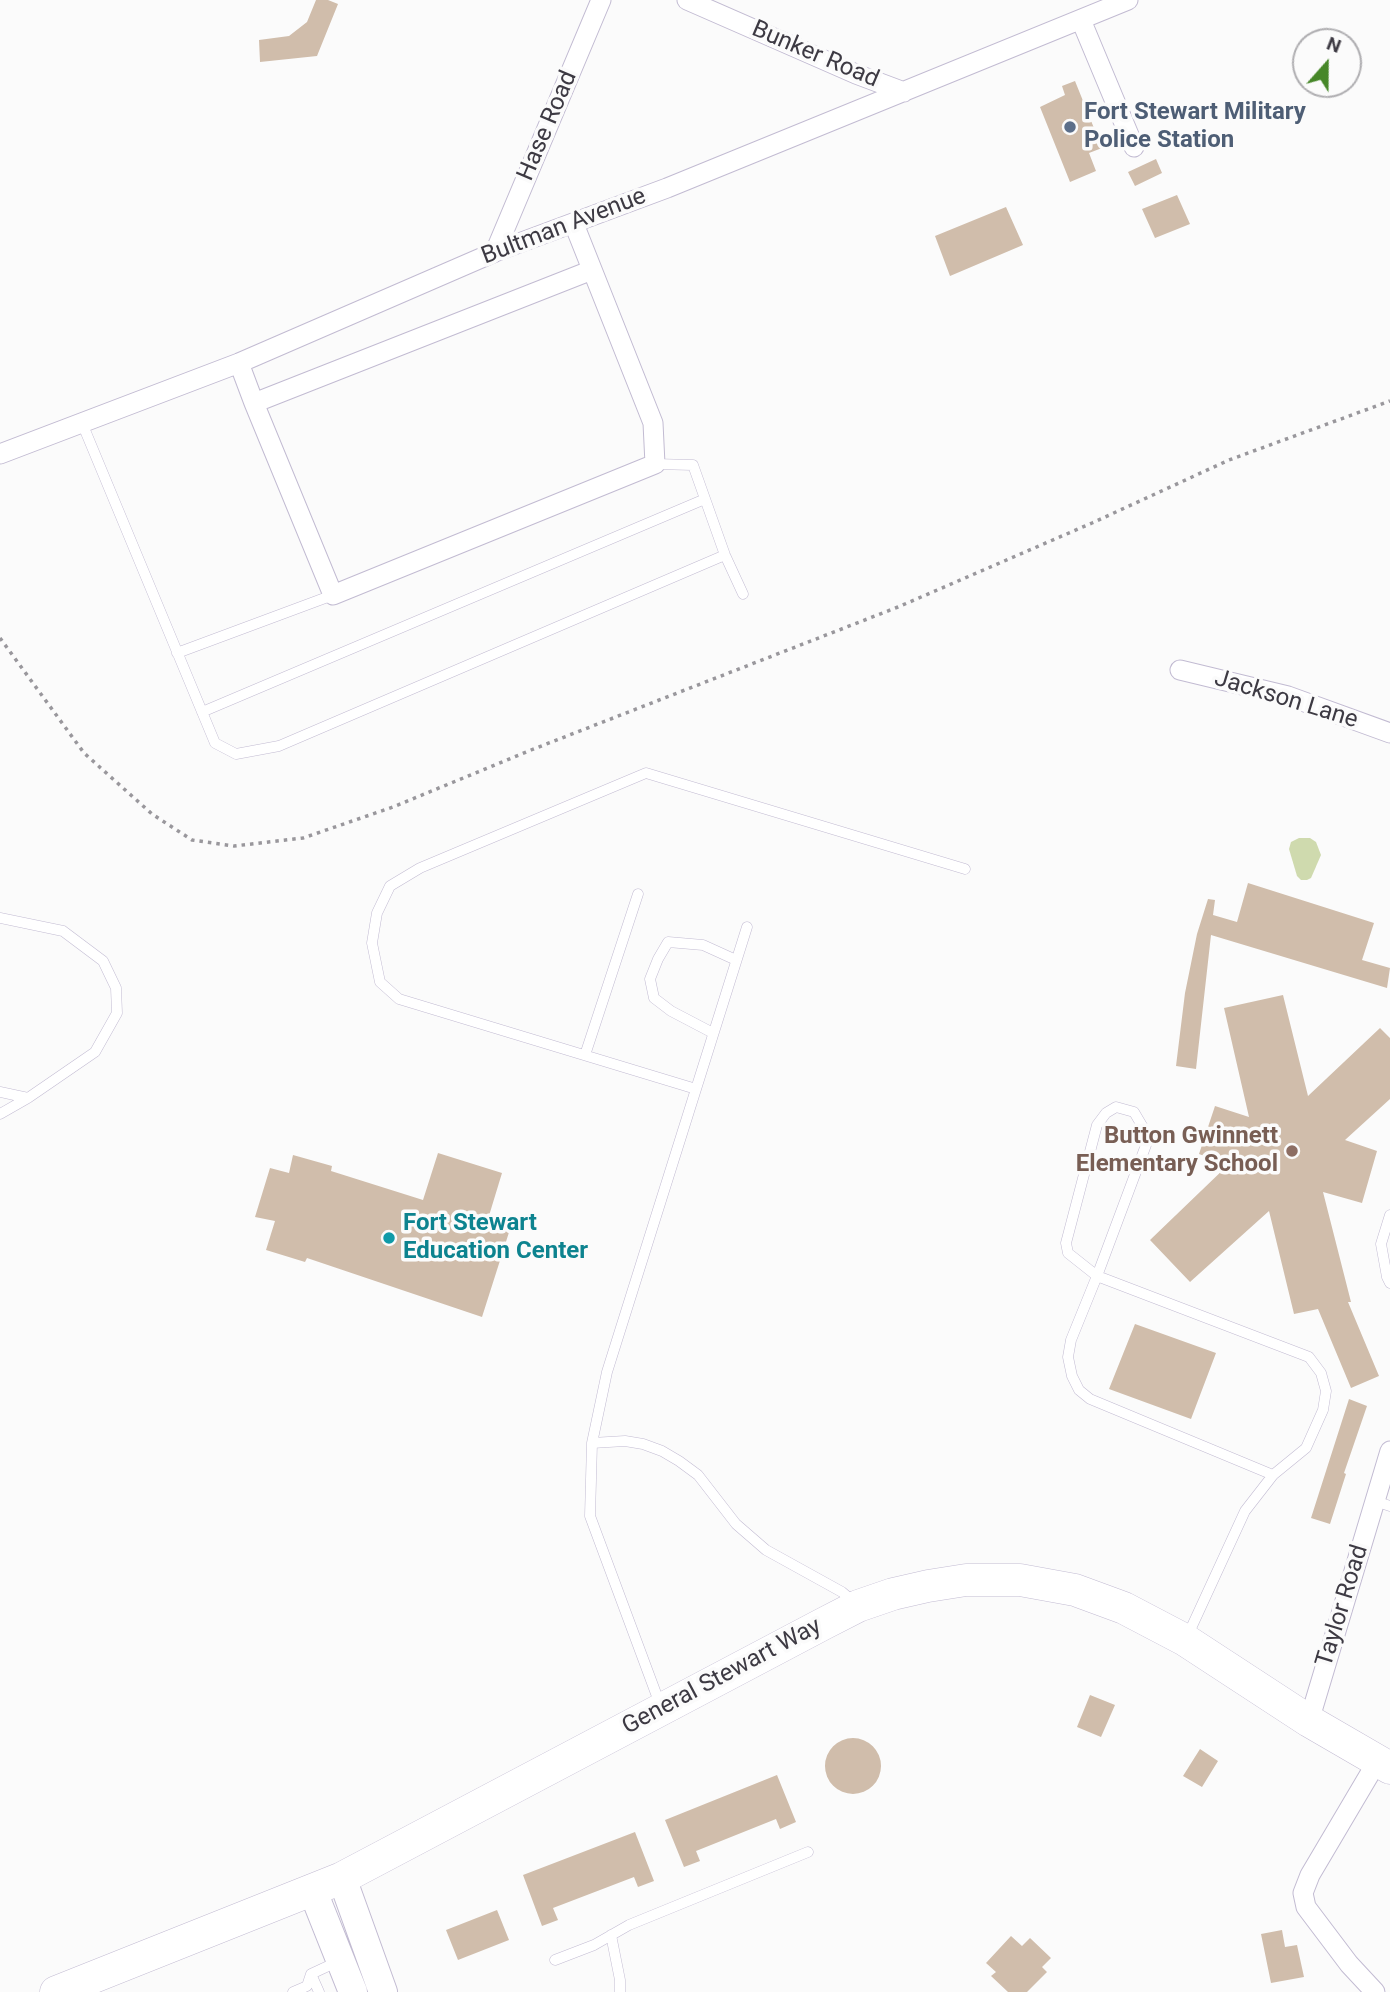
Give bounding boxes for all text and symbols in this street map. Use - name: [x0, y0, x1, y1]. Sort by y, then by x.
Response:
- street label: Bunker Road: [747, 15, 883, 95]
- north arrow: [1292, 28, 1362, 98]
- text: N: [1324, 32, 1344, 58]
- street label: Hase Road: [512, 67, 584, 185]
- place label: Fort Stewart Military Police Station: [1084, 99, 1306, 155]
- marker: Fort Stewart Military Police Station: [1062, 119, 1078, 135]
- street label: Bultman Avenue: [478, 182, 650, 272]
- street label: Jackson Lane: [1211, 665, 1361, 735]
- place label: Button Gwinnett Elementary School: [1076, 1123, 1278, 1179]
- marker: Button Gwinnett Elementary School: [1284, 1143, 1300, 1159]
- place label: Fort Stewart Education Center: [403, 1210, 588, 1266]
- marker: Fort Stewart Education Center: [381, 1230, 397, 1246]
- street label: Taylor Road: [1311, 1542, 1375, 1670]
- street label: General Stewart Way: [618, 1612, 826, 1742]

